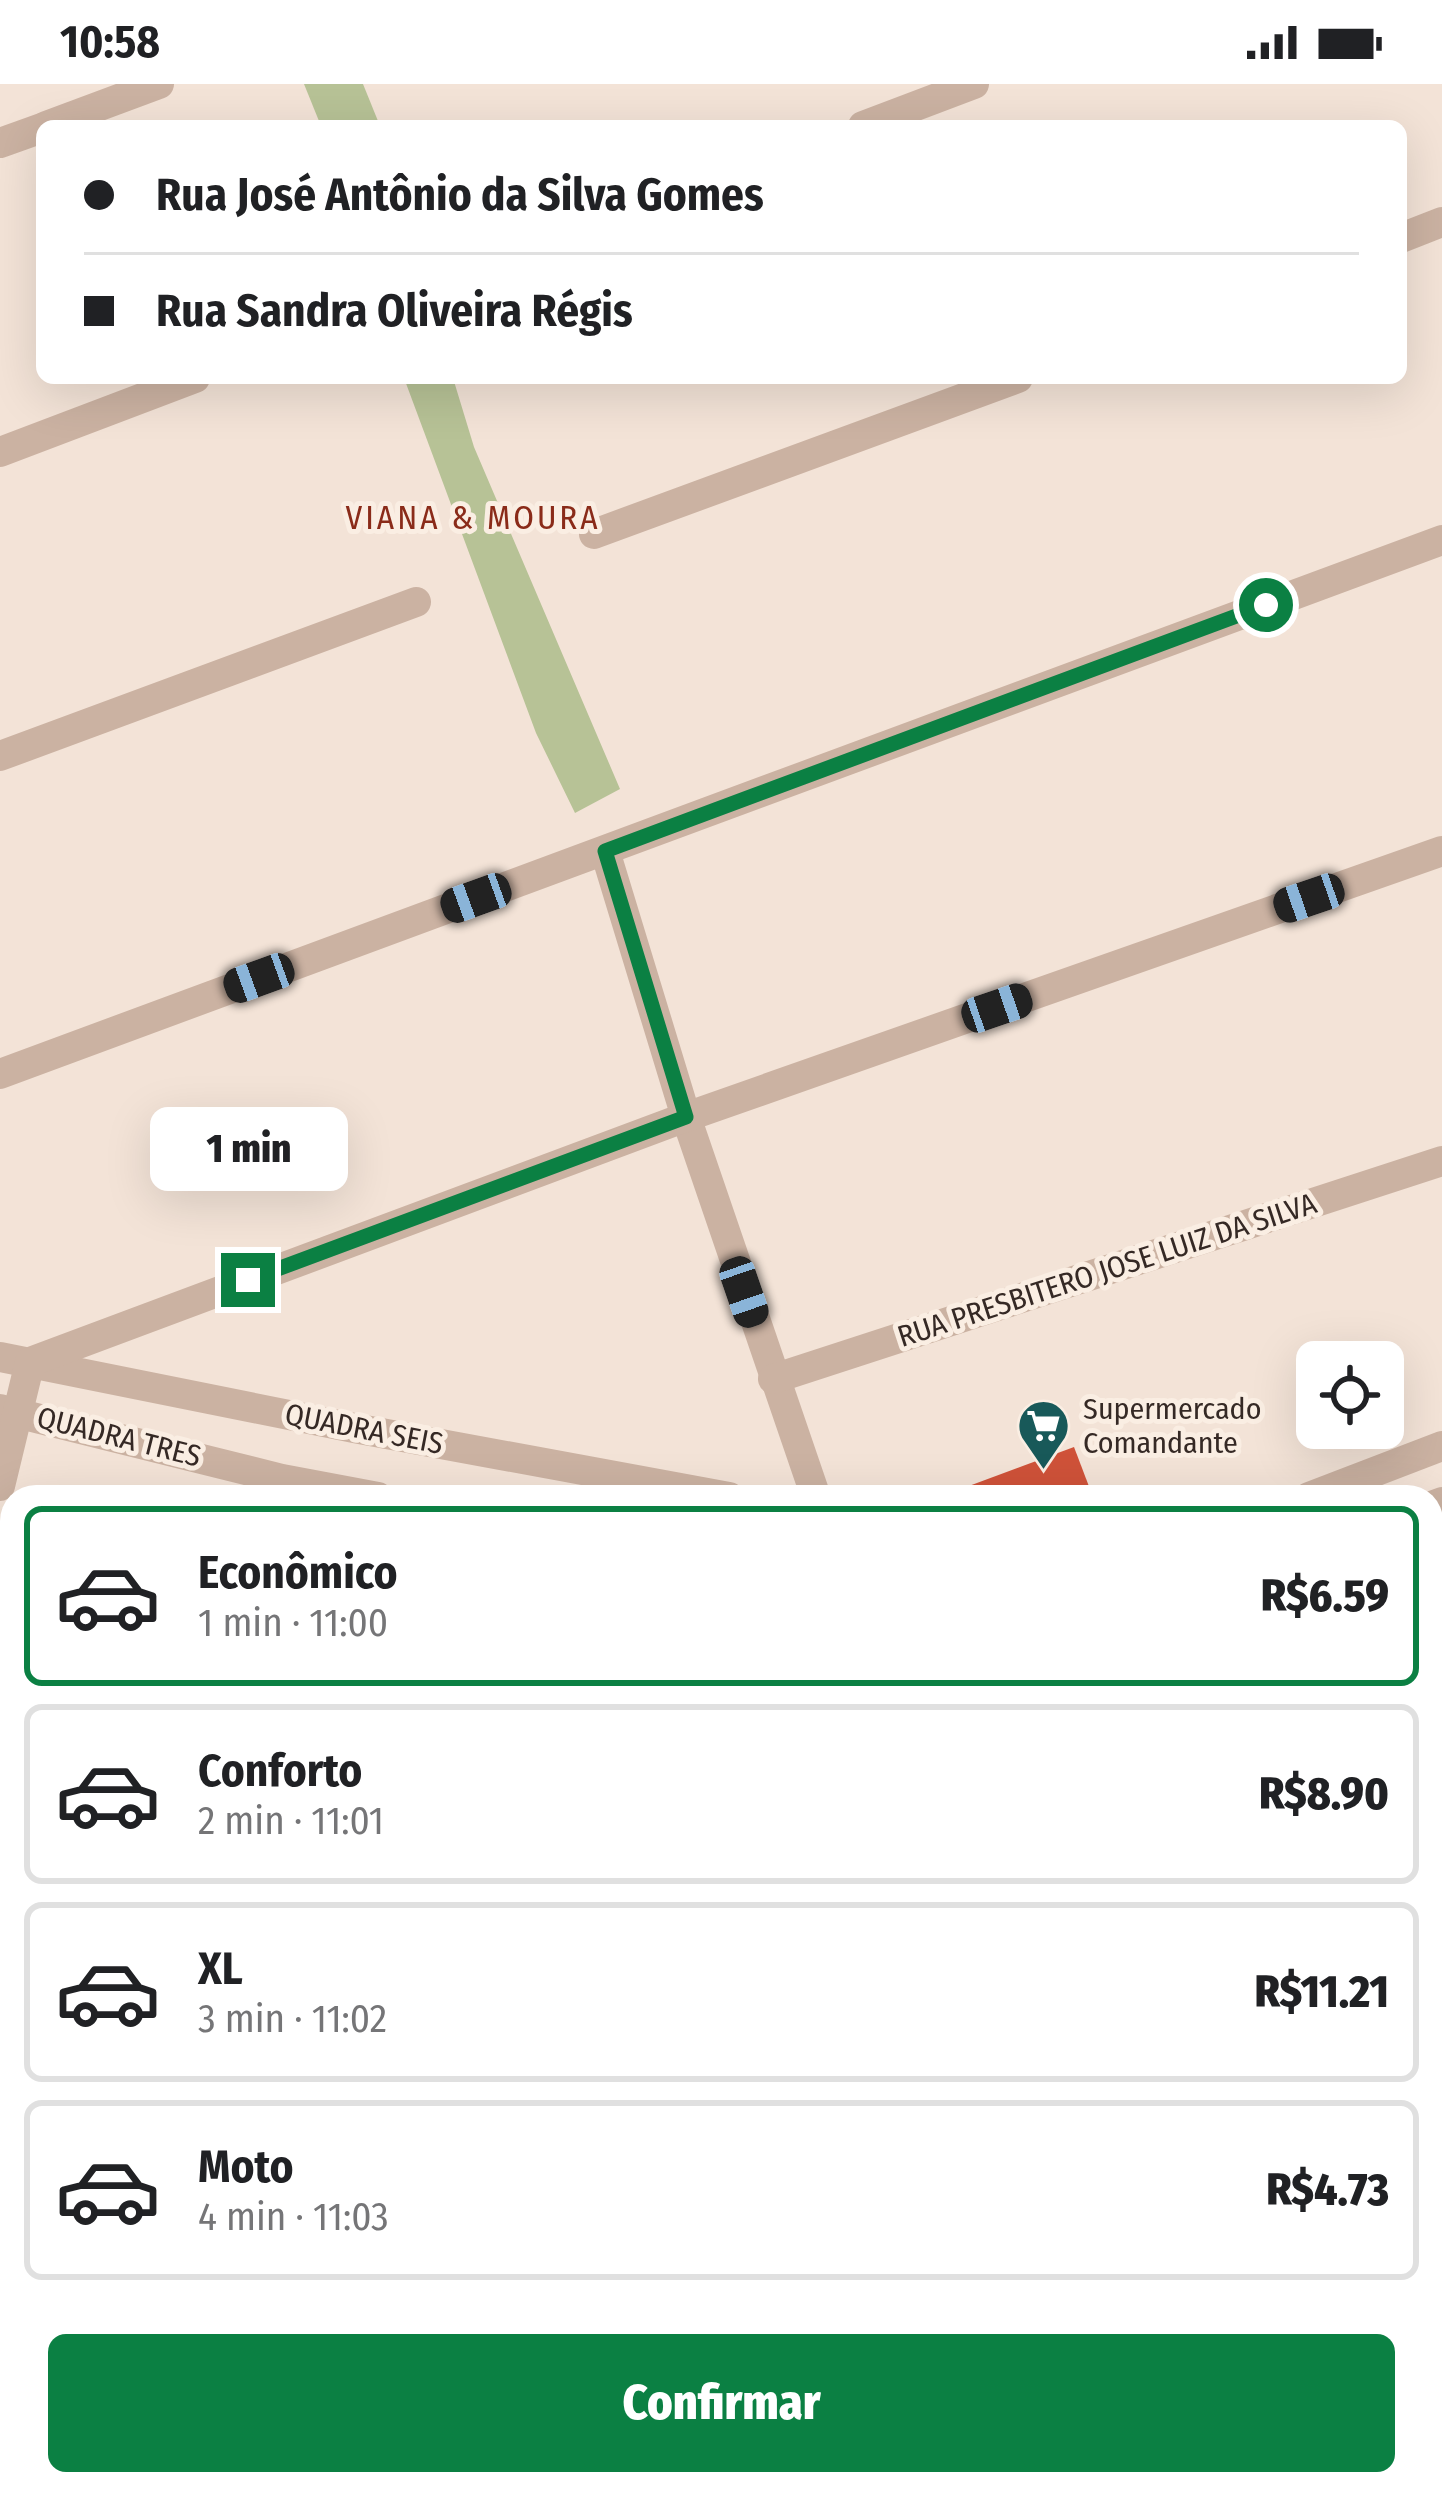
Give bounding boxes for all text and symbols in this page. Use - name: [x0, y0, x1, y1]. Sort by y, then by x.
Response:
- text: 10:58: [60, 15, 160, 69]
- text: Rua José Antônio da Silva Gomes: [156, 168, 764, 222]
- text: Rua Sandra Oliveira Régis: [156, 284, 633, 338]
- district label: VIANA & MOURA: [345, 498, 601, 538]
- route start: [1239, 578, 1293, 632]
- car: [436, 869, 516, 927]
- car: [1269, 869, 1349, 927]
- car: [219, 949, 299, 1007]
- car: [957, 979, 1037, 1037]
- callout: 1 min: [149, 1106, 347, 1190]
- text: 1 min: [207, 1126, 291, 1172]
- street label: RUA PRESBITERO JOSE LUIZ DA SILVA: [893, 1185, 1321, 1355]
- car: [715, 1252, 773, 1332]
- route end: [221, 1253, 275, 1307]
- map controls: [1296, 1341, 1404, 1449]
- button: locate: [1296, 1341, 1404, 1449]
- place label: Supermercado Comandante: [1083, 1391, 1261, 1461]
- street label: QUADRA SEIS: [282, 1396, 446, 1462]
- supermarket icon: Supermercado Comandante: [1016, 1398, 1072, 1472]
- street label: QUADRA TRES: [33, 1399, 205, 1475]
- icon: car: [54, 1542, 162, 1650]
- text: Econômico: [198, 1546, 398, 1600]
- text: R$6.59: [1261, 1569, 1389, 1623]
- text: 1 min · 11:00: [198, 1600, 388, 1646]
- icon: car: [54, 1740, 162, 1848]
- text: Conforto: [198, 1744, 362, 1798]
- text: R$8.90: [1259, 1767, 1389, 1821]
- text: 2 min · 11:01: [198, 1798, 384, 1844]
- icon: car: [54, 1938, 162, 2046]
- text: XL: [198, 1942, 243, 1996]
- text: R$11.21: [1255, 1965, 1389, 2019]
- text: 3 min · 11:02: [198, 1996, 387, 2042]
- icon: car: [54, 2136, 162, 2244]
- text: Moto: [198, 2140, 294, 2194]
- text: R$4.73: [1266, 2163, 1389, 2217]
- text: 4 min · 11:03: [198, 2194, 389, 2240]
- button: Confirmar: [48, 2334, 1395, 2472]

